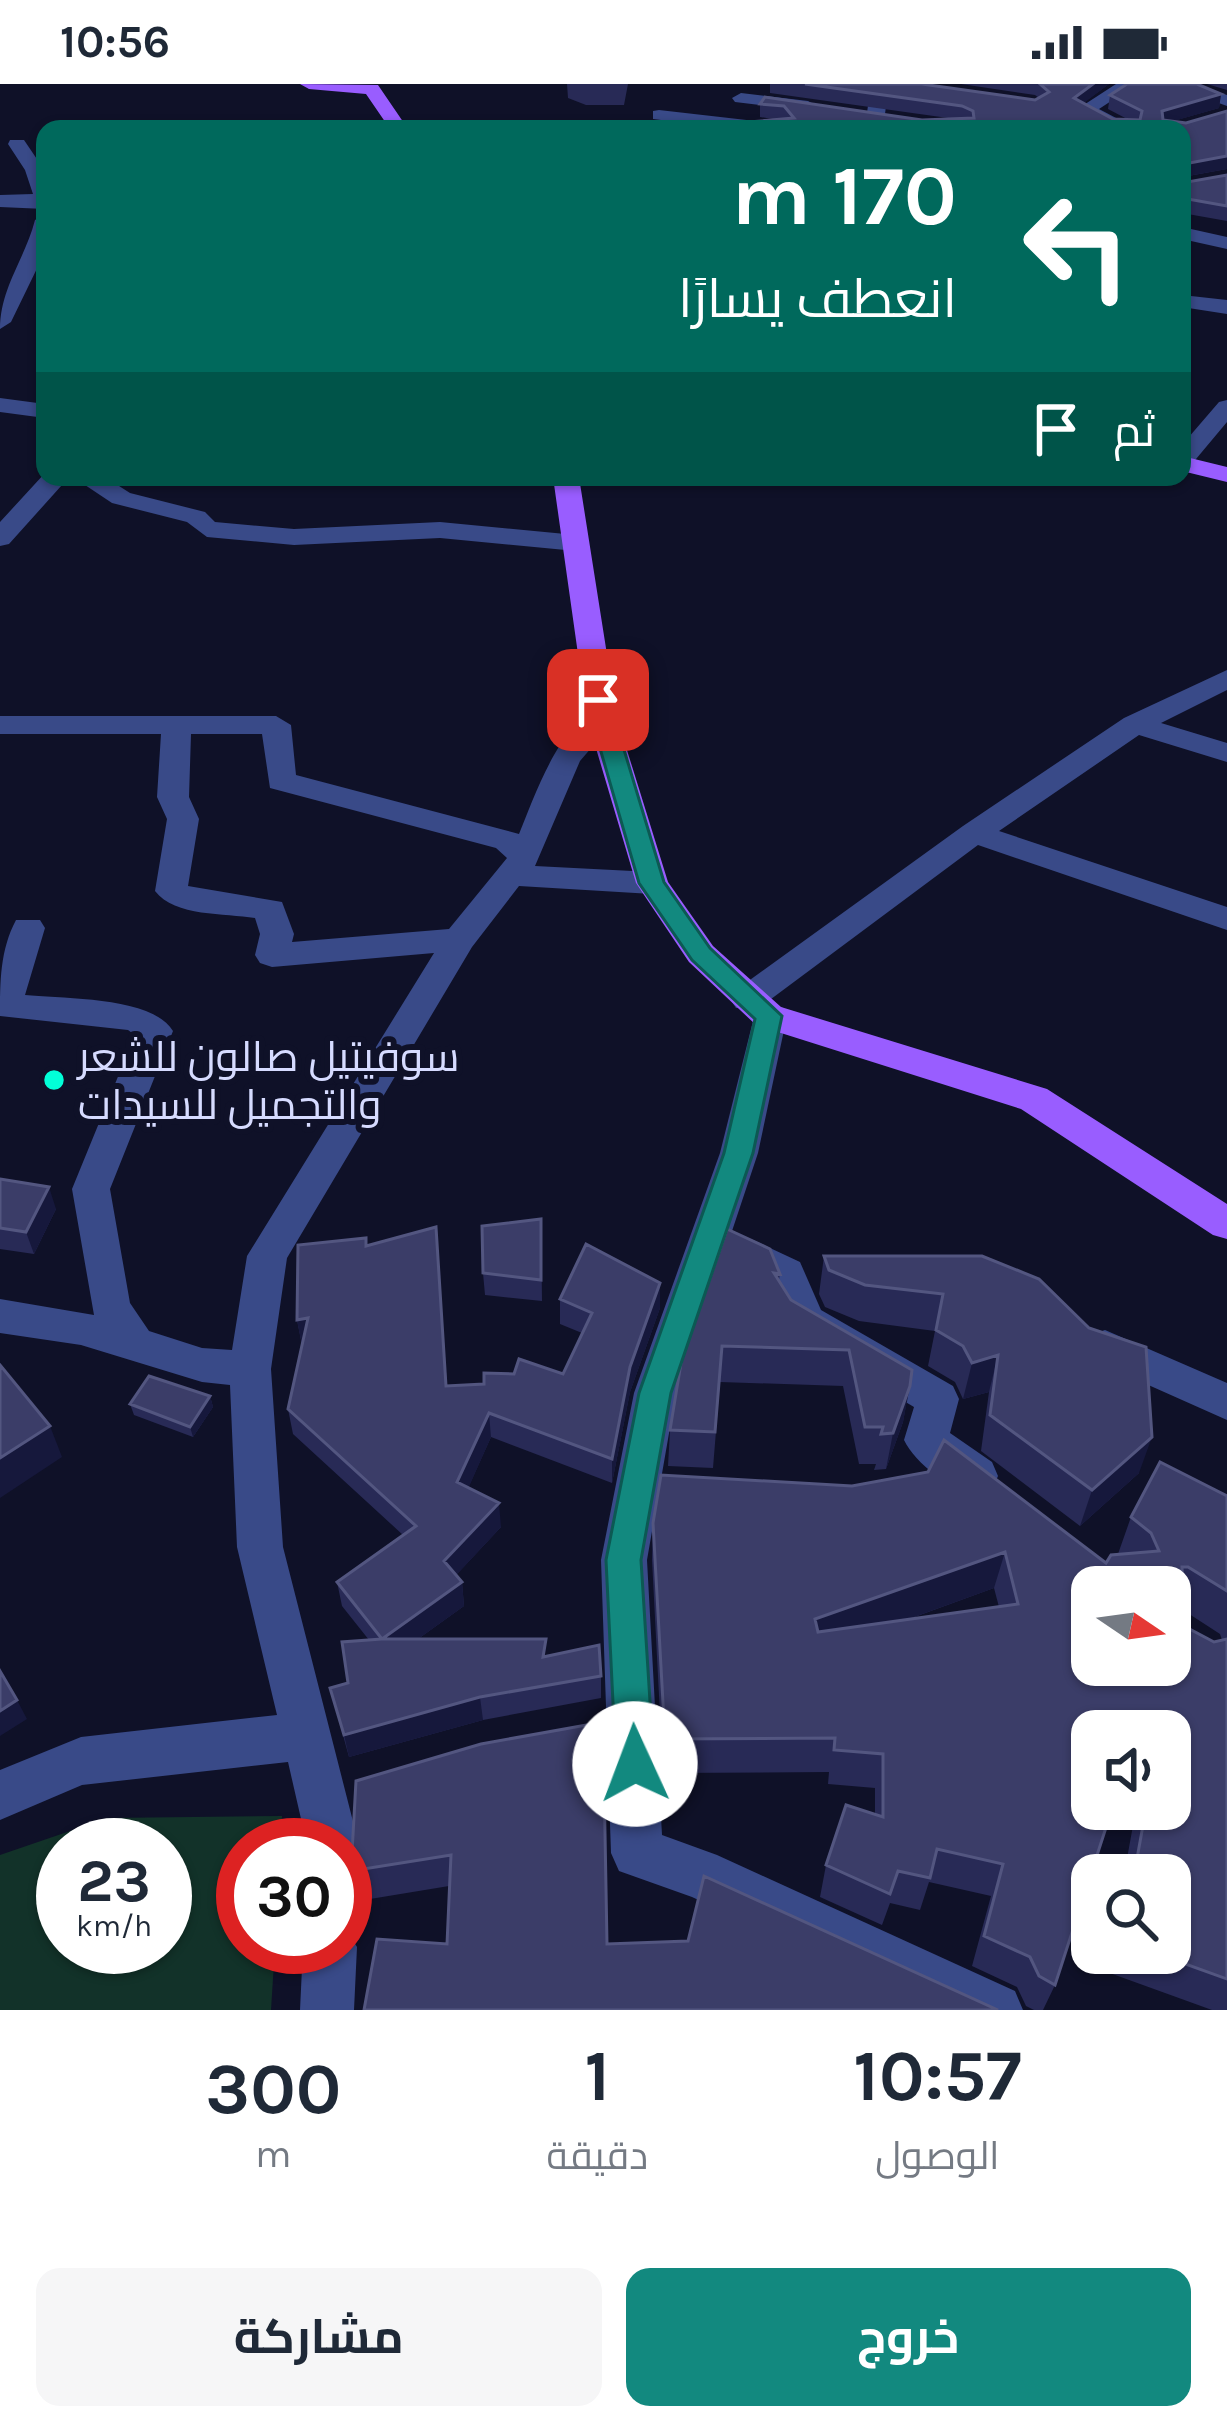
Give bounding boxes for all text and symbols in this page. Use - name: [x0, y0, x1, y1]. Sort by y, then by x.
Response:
- text: 10:56: [60, 16, 170, 68]
- text: 170 m: [731, 147, 957, 245]
- icon: left: [999, 168, 1155, 324]
- text: انعطف يسارًا: [678, 267, 957, 331]
- icon: arrive: [1023, 396, 1089, 462]
- text: ثم: [1113, 405, 1155, 457]
- pin: [547, 649, 649, 751]
- icon: arrive: [565, 667, 631, 733]
- place label: سوفيتيل صالون للشعر والتجميل للسيدات: [76, 1032, 459, 1130]
- marker: سوفيتيل صالون للشعر والتجميل للسيدات: [41, 1067, 67, 1093]
- north arrow: [1071, 1566, 1191, 1686]
- map controls: [1071, 1566, 1191, 1974]
- position arrow: [572, 1701, 698, 1827]
- button: sound: [1071, 1710, 1191, 1830]
- speed limit sign: 30: [216, 1818, 372, 1974]
- text: 23: [77, 1846, 151, 1916]
- button: search: [1071, 1854, 1191, 1974]
- text: km/h: [76, 1908, 152, 1944]
- text: 1: [584, 2034, 610, 2118]
- text: 10:57: [853, 2034, 1022, 2118]
- text: 300: [205, 2047, 341, 2131]
- text: m: [255, 2131, 292, 2177]
- text: دقيقة: [547, 2133, 648, 2179]
- text: الوصول: [875, 2133, 1000, 2179]
- button: مشاركة: [36, 2268, 602, 2406]
- button: خروج: [626, 2268, 1191, 2406]

